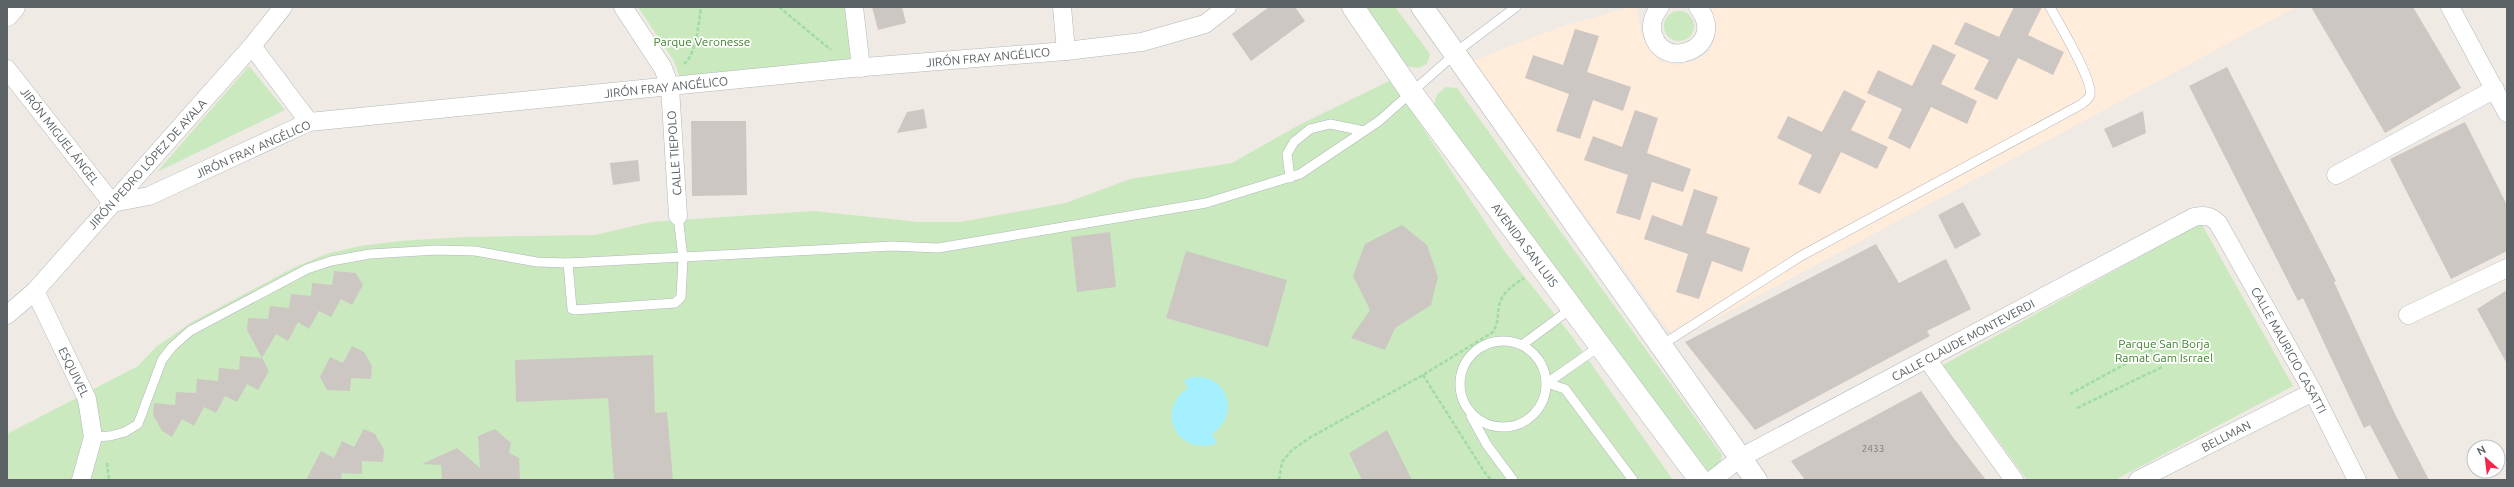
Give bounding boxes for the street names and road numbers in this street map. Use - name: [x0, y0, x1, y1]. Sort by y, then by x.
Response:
- street label: JIRÓN FRAY ANGÉLICO: [925, 45, 1051, 69]
- street label: JIRÓN FRAY ANGÉLICO: [603, 74, 729, 100]
- street label: JIRÓN MIGUEL ÁNGEL: [18, 85, 102, 187]
- street label: JIRÓN PEDRO LÓPEZ DE AYALA: [85, 96, 209, 232]
- street label: CALLE TIEPOLO: [665, 110, 683, 196]
- street label: JIRÓN FRAY ANGÉLICO: [193, 118, 313, 180]
- street label: AVENIDA SAN LUIS: [1489, 201, 1561, 289]
- street label: CALLE MAURICIO CASATTI: [2249, 285, 2329, 415]
- street label: CALLE CLAUDE MONTEVERDI: [1889, 297, 2037, 383]
- street label: ESQUIVEL: [56, 345, 92, 399]
- street label: BELLMAN: [2199, 418, 2253, 454]

